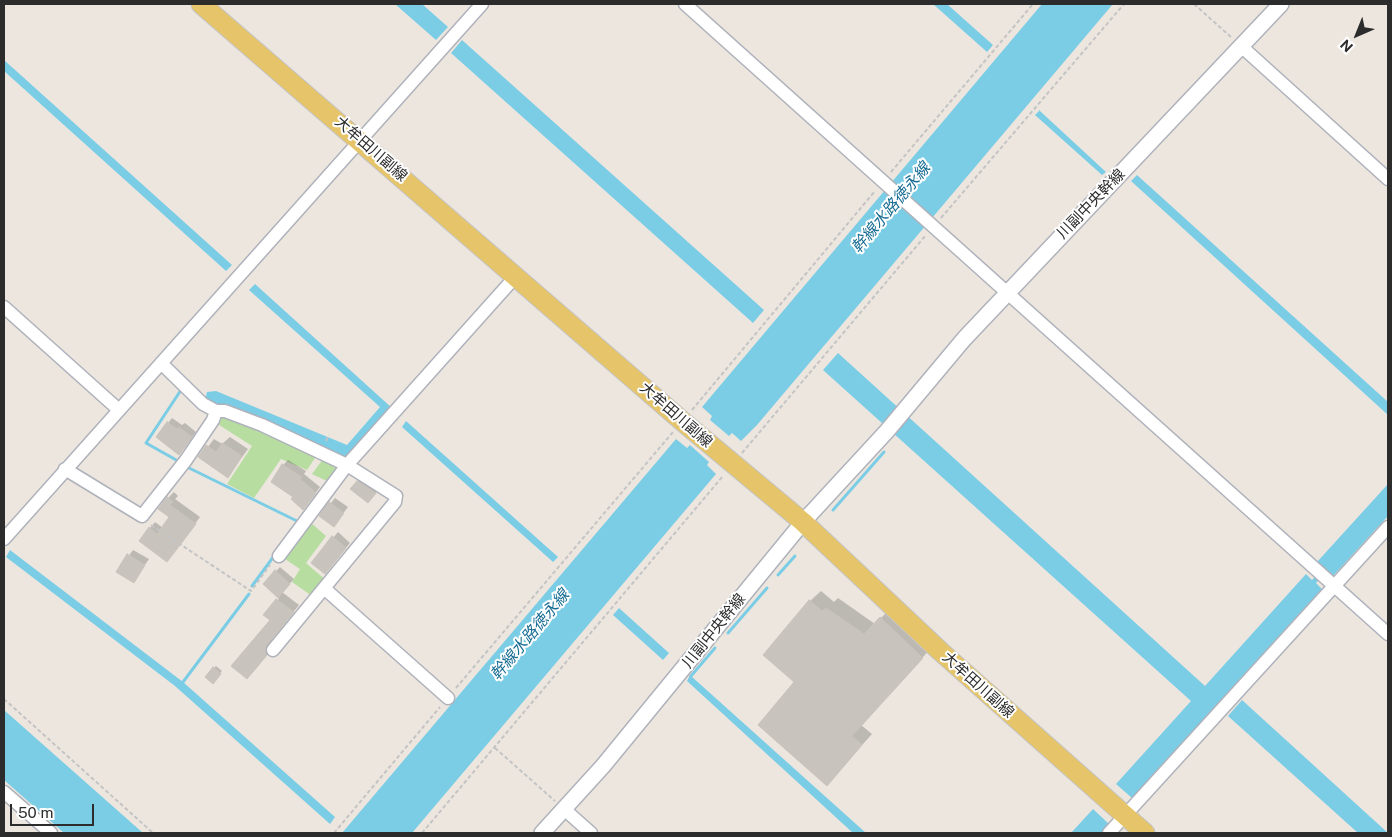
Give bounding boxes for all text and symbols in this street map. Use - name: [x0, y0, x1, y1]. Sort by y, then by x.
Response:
- north arrow: [1332, 10, 1382, 60]
- text: N: [1337, 36, 1356, 55]
- street label: 大牟田川副線: [331, 113, 411, 185]
- water label: 幹線水路徳永線: [848, 159, 934, 257]
- street label: 川副中央幹線: [1053, 165, 1129, 243]
- street label: 大牟田川副線: [636, 379, 716, 451]
- water label: 幹線水路徳永線: [487, 586, 573, 684]
- street label: 川副中央幹線: [679, 590, 749, 672]
- street label: 大牟田川副線: [939, 648, 1017, 722]
- scale bar: [12, 794, 96, 826]
- text: 50 m: [18, 804, 53, 821]

